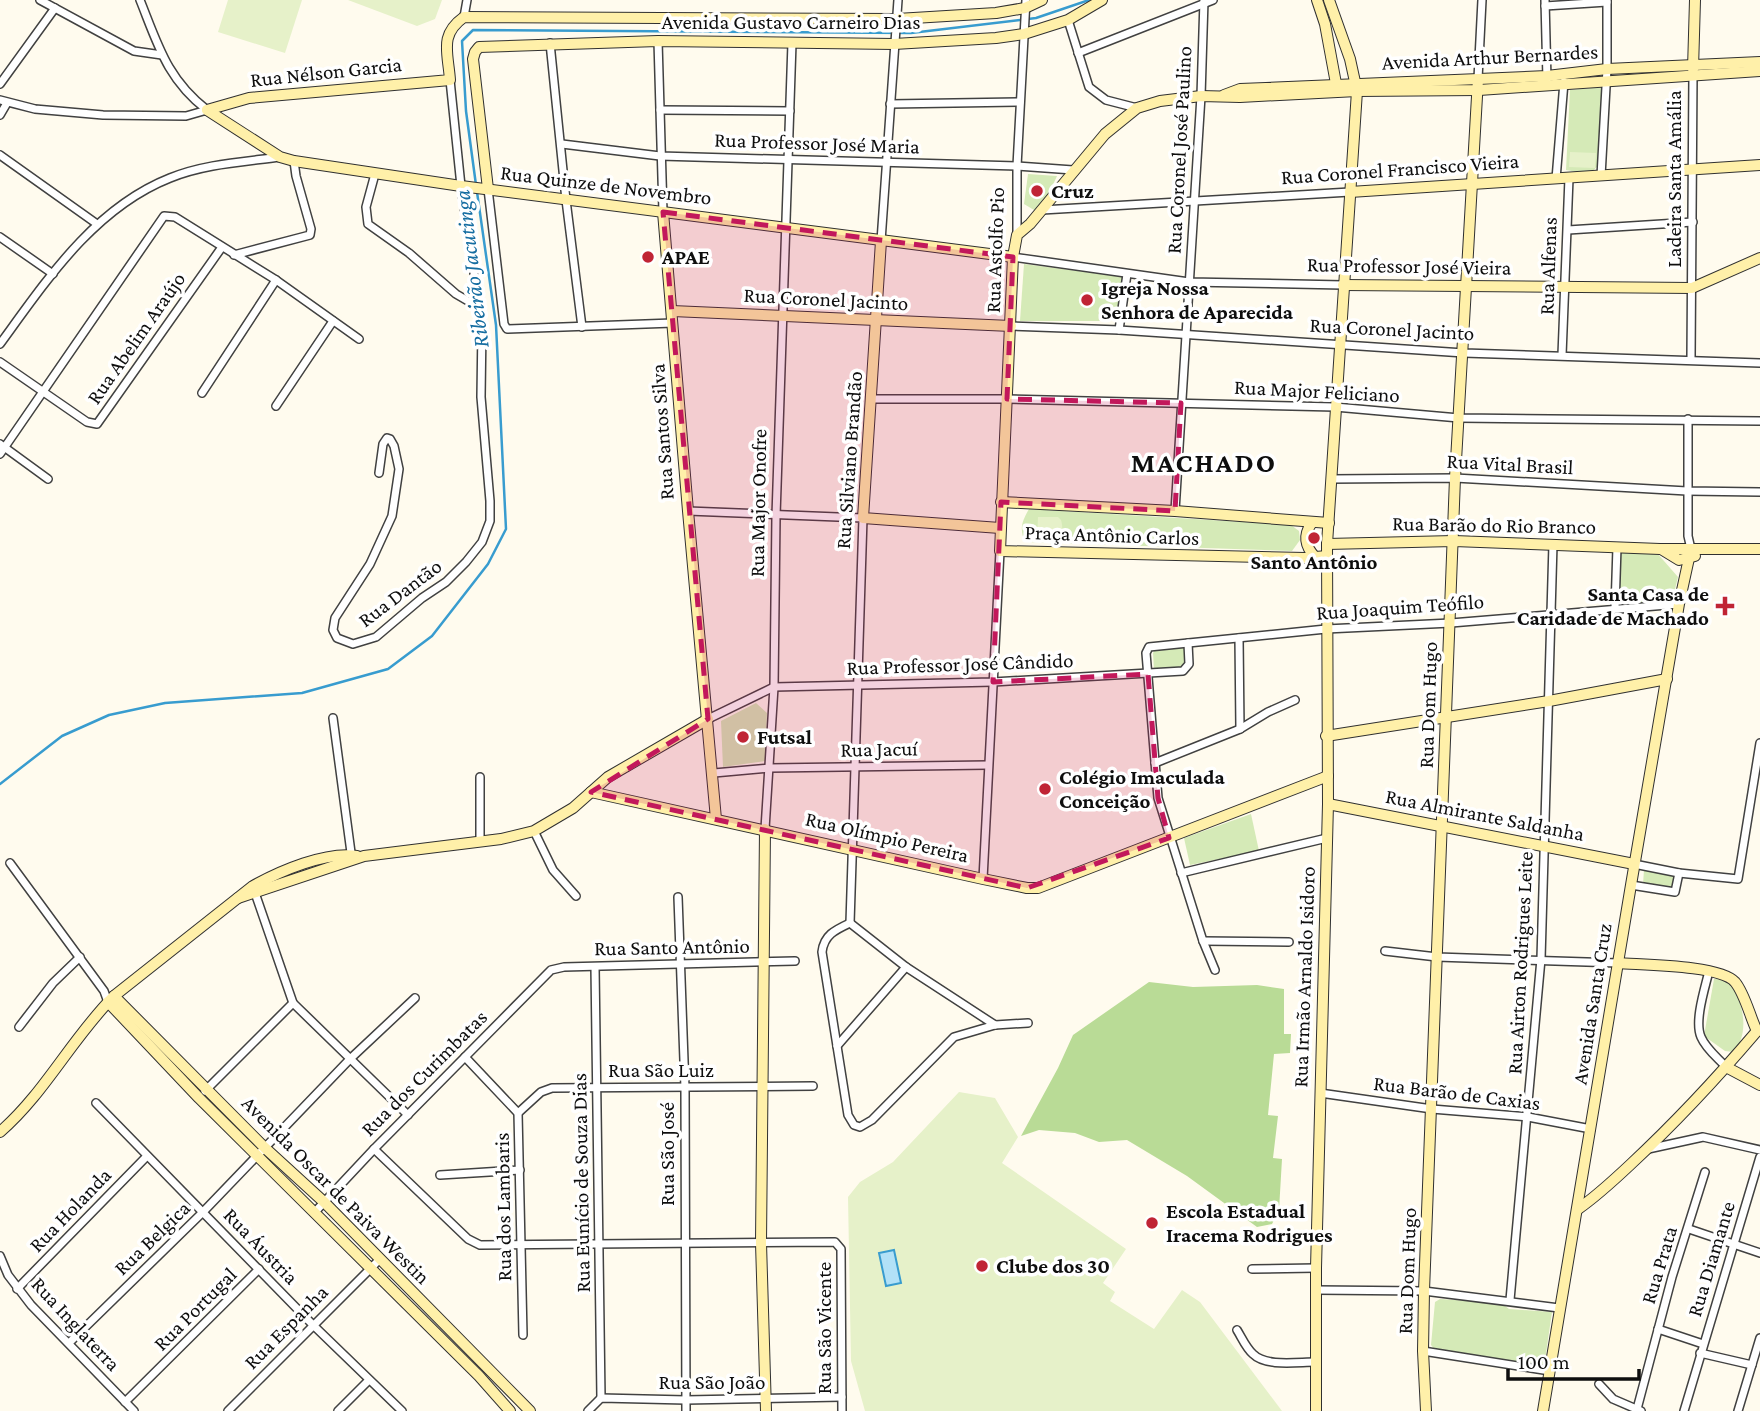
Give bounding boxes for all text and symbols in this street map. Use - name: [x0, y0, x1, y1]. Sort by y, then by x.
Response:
- street label: Avenida Gustavo Carneiro Dias: [662, 10, 920, 34]
- street label: Avenida Arthur Bernardes: [1381, 39, 1599, 75]
- street label: Rua Coronel José Paulino: [1162, 45, 1196, 255]
- street label: Rua Nélson Garcia: [249, 52, 403, 92]
- street label: Ladeira Santa Amália: [1662, 90, 1686, 268]
- street label: Rua Professor José Maria: [714, 127, 920, 159]
- street label: Rua Coronel Francisco Vieira: [1280, 149, 1520, 189]
- street label: Rua Quinze de Novembro: [499, 160, 713, 210]
- place label: Cruz: [1051, 179, 1094, 203]
- marker: Cruz: [1029, 183, 1045, 199]
- street label: Rua Astolfo Pio: [981, 187, 1009, 313]
- water label: Ribeirão Jacutinga: [448, 188, 494, 350]
- street label: Rua Alfenas: [1534, 217, 1562, 315]
- place label: APAE: [661, 245, 710, 269]
- marker: APAE: [640, 249, 656, 265]
- street label: Rua Professor José Vieira: [1307, 252, 1512, 280]
- street label: Rua Abelim Araújo: [82, 268, 190, 408]
- place label: Igreja Nossa Senhora de Aparecida: [1101, 276, 1294, 324]
- street label: Rua Coronel Jacinto: [743, 283, 909, 315]
- marker: Igreja Nossa Senhora de Aparecida: [1079, 292, 1095, 308]
- street label: Rua Coronel Jacinto: [1309, 313, 1475, 345]
- street label: Rua Santos Silva: [645, 363, 679, 501]
- street label: Rua Silviano Brandão: [831, 370, 867, 550]
- street label: Rua Major Feliciano: [1233, 375, 1401, 407]
- street label: Rua Major Onofre: [745, 429, 771, 577]
- district label: MACHADO: [1131, 447, 1277, 478]
- street label: Rua Vital Brasil: [1446, 449, 1574, 479]
- street label: Rua Barão do Rio Branco: [1392, 511, 1596, 539]
- street label: Praça Antônio Carlos: [1024, 520, 1200, 550]
- marker: Santo Antônio: [1306, 530, 1322, 546]
- place label: Santo Antônio: [1251, 550, 1378, 574]
- street label: Rua Dantão: [354, 554, 446, 632]
- place label: Santa Casa de Caridade de Machado: [1517, 582, 1709, 630]
- street label: Rua Joaquim Teófilo: [1315, 589, 1485, 625]
- marker: Santa Casa de Caridade de Machado: [1715, 596, 1735, 616]
- street label: Rua Dom Hugo: [1414, 641, 1442, 769]
- street label: Rua Professor José Cândido: [846, 648, 1074, 680]
- place label: Futsal: [757, 725, 812, 749]
- marker: Futsal: [735, 729, 751, 745]
- street label: Rua Jacuí: [840, 736, 919, 762]
- place label: Colégio Imaculada Conceição: [1059, 765, 1225, 813]
- marker: Colégio Imaculada Conceição: [1037, 781, 1053, 797]
- street label: Rua Almirante Saldanha: [1383, 784, 1587, 846]
- street label: Rua Olímpio Pereira: [803, 807, 971, 868]
- street label: Rua Airton Rodrigues Leite: [1502, 851, 1538, 1075]
- street label: Rua Irmão Arnaldo Isidoro: [1288, 866, 1320, 1088]
- street label: Avenida Santa Cruz: [1567, 922, 1617, 1086]
- street label: Rua Santo Antônio: [594, 934, 750, 960]
- street label: Rua dos Curimbatas: [356, 1005, 492, 1141]
- street label: Rua São Luiz: [608, 1058, 714, 1082]
- street label: Rua Barão de Caxias: [1372, 1071, 1542, 1115]
- street label: Rua Eunício de Souza Dias: [567, 1073, 595, 1293]
- street label: Avenida Oscar de Paiva Westin: [237, 1091, 435, 1289]
- street label: Rua São José: [655, 1102, 679, 1206]
- street label: Rua dos Lambaris: [490, 1132, 516, 1282]
- street label: Rua Holanda: [24, 1163, 116, 1257]
- street label: Rua Belgica: [109, 1196, 195, 1280]
- street label: Rua Diamante: [1682, 1198, 1740, 1320]
- place label: Escola Estadual Iracema Rodrigues: [1166, 1199, 1333, 1247]
- street label: Rua Áustria: [219, 1203, 303, 1289]
- street label: Rua Dom Hugo: [1393, 1207, 1421, 1335]
- marker: Escola Estadual Iracema Rodrigues: [1144, 1215, 1160, 1231]
- street label: Rua Prata: [1636, 1223, 1682, 1307]
- place label: Clube dos 30: [996, 1254, 1110, 1278]
- marker: Clube dos 30: [974, 1258, 990, 1274]
- street label: Rua Portugal: [148, 1262, 242, 1356]
- street label: Rua São Vicente: [812, 1262, 836, 1394]
- street label: Rua Inglaterra: [26, 1272, 126, 1376]
- street label: Rua Espanha: [239, 1280, 333, 1374]
- scale bar: [1508, 1338, 1639, 1382]
- text: 100 m: [1518, 1350, 1570, 1374]
- street label: Rua São João: [659, 1370, 765, 1394]

